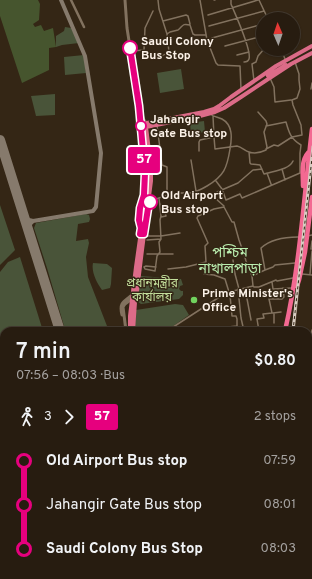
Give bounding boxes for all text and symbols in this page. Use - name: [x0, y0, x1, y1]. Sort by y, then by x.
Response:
- north arrow: [256, 12, 300, 56]
- map controls: [256, 12, 300, 56]
- place label: Saudi Colony Bus Stop: [141, 34, 214, 64]
- marker: Saudi Colony Bus Stop: [122, 40, 138, 56]
- place label: Jahangir Gate Bus stop: [150, 112, 227, 142]
- marker: Jahangir Gate Bus stop: [135, 120, 147, 132]
- line badge: 57: [126, 147, 162, 173]
- text: 57: [136, 151, 152, 168]
- place label: Old Airport Bus stop: [161, 188, 223, 218]
- marker: Old Airport Bus stop: [142, 194, 158, 210]
- district label: পশ্চিম নাখালপাড়া: [198, 244, 262, 278]
- park label: প্রধানমন্ত্রীর কার্যালয়: [126, 275, 179, 306]
- place label: Prime Minister's Office: [202, 286, 293, 316]
- marker: Prime Minister's Office: [189, 295, 199, 305]
- text: 7 min: [16, 339, 71, 366]
- text: $0.80: [254, 352, 296, 371]
- text: 07:56 – 08:03 · Bus: [16, 368, 125, 384]
- icon: walk: [16, 406, 38, 428]
- icon: forward: [58, 406, 80, 428]
- text: 57: [94, 408, 110, 425]
- text: 3: [44, 409, 52, 425]
- text: 2 stops: [254, 409, 296, 425]
- text: Old Airport Bus stop: [46, 452, 188, 471]
- text: 07:59: [263, 453, 296, 469]
- text: Jahangir Gate Bus stop: [46, 496, 202, 515]
- text: 08:01: [264, 497, 296, 513]
- text: Saudi Colony Bus Stop: [46, 540, 203, 559]
- text: 08:03: [261, 541, 296, 557]

